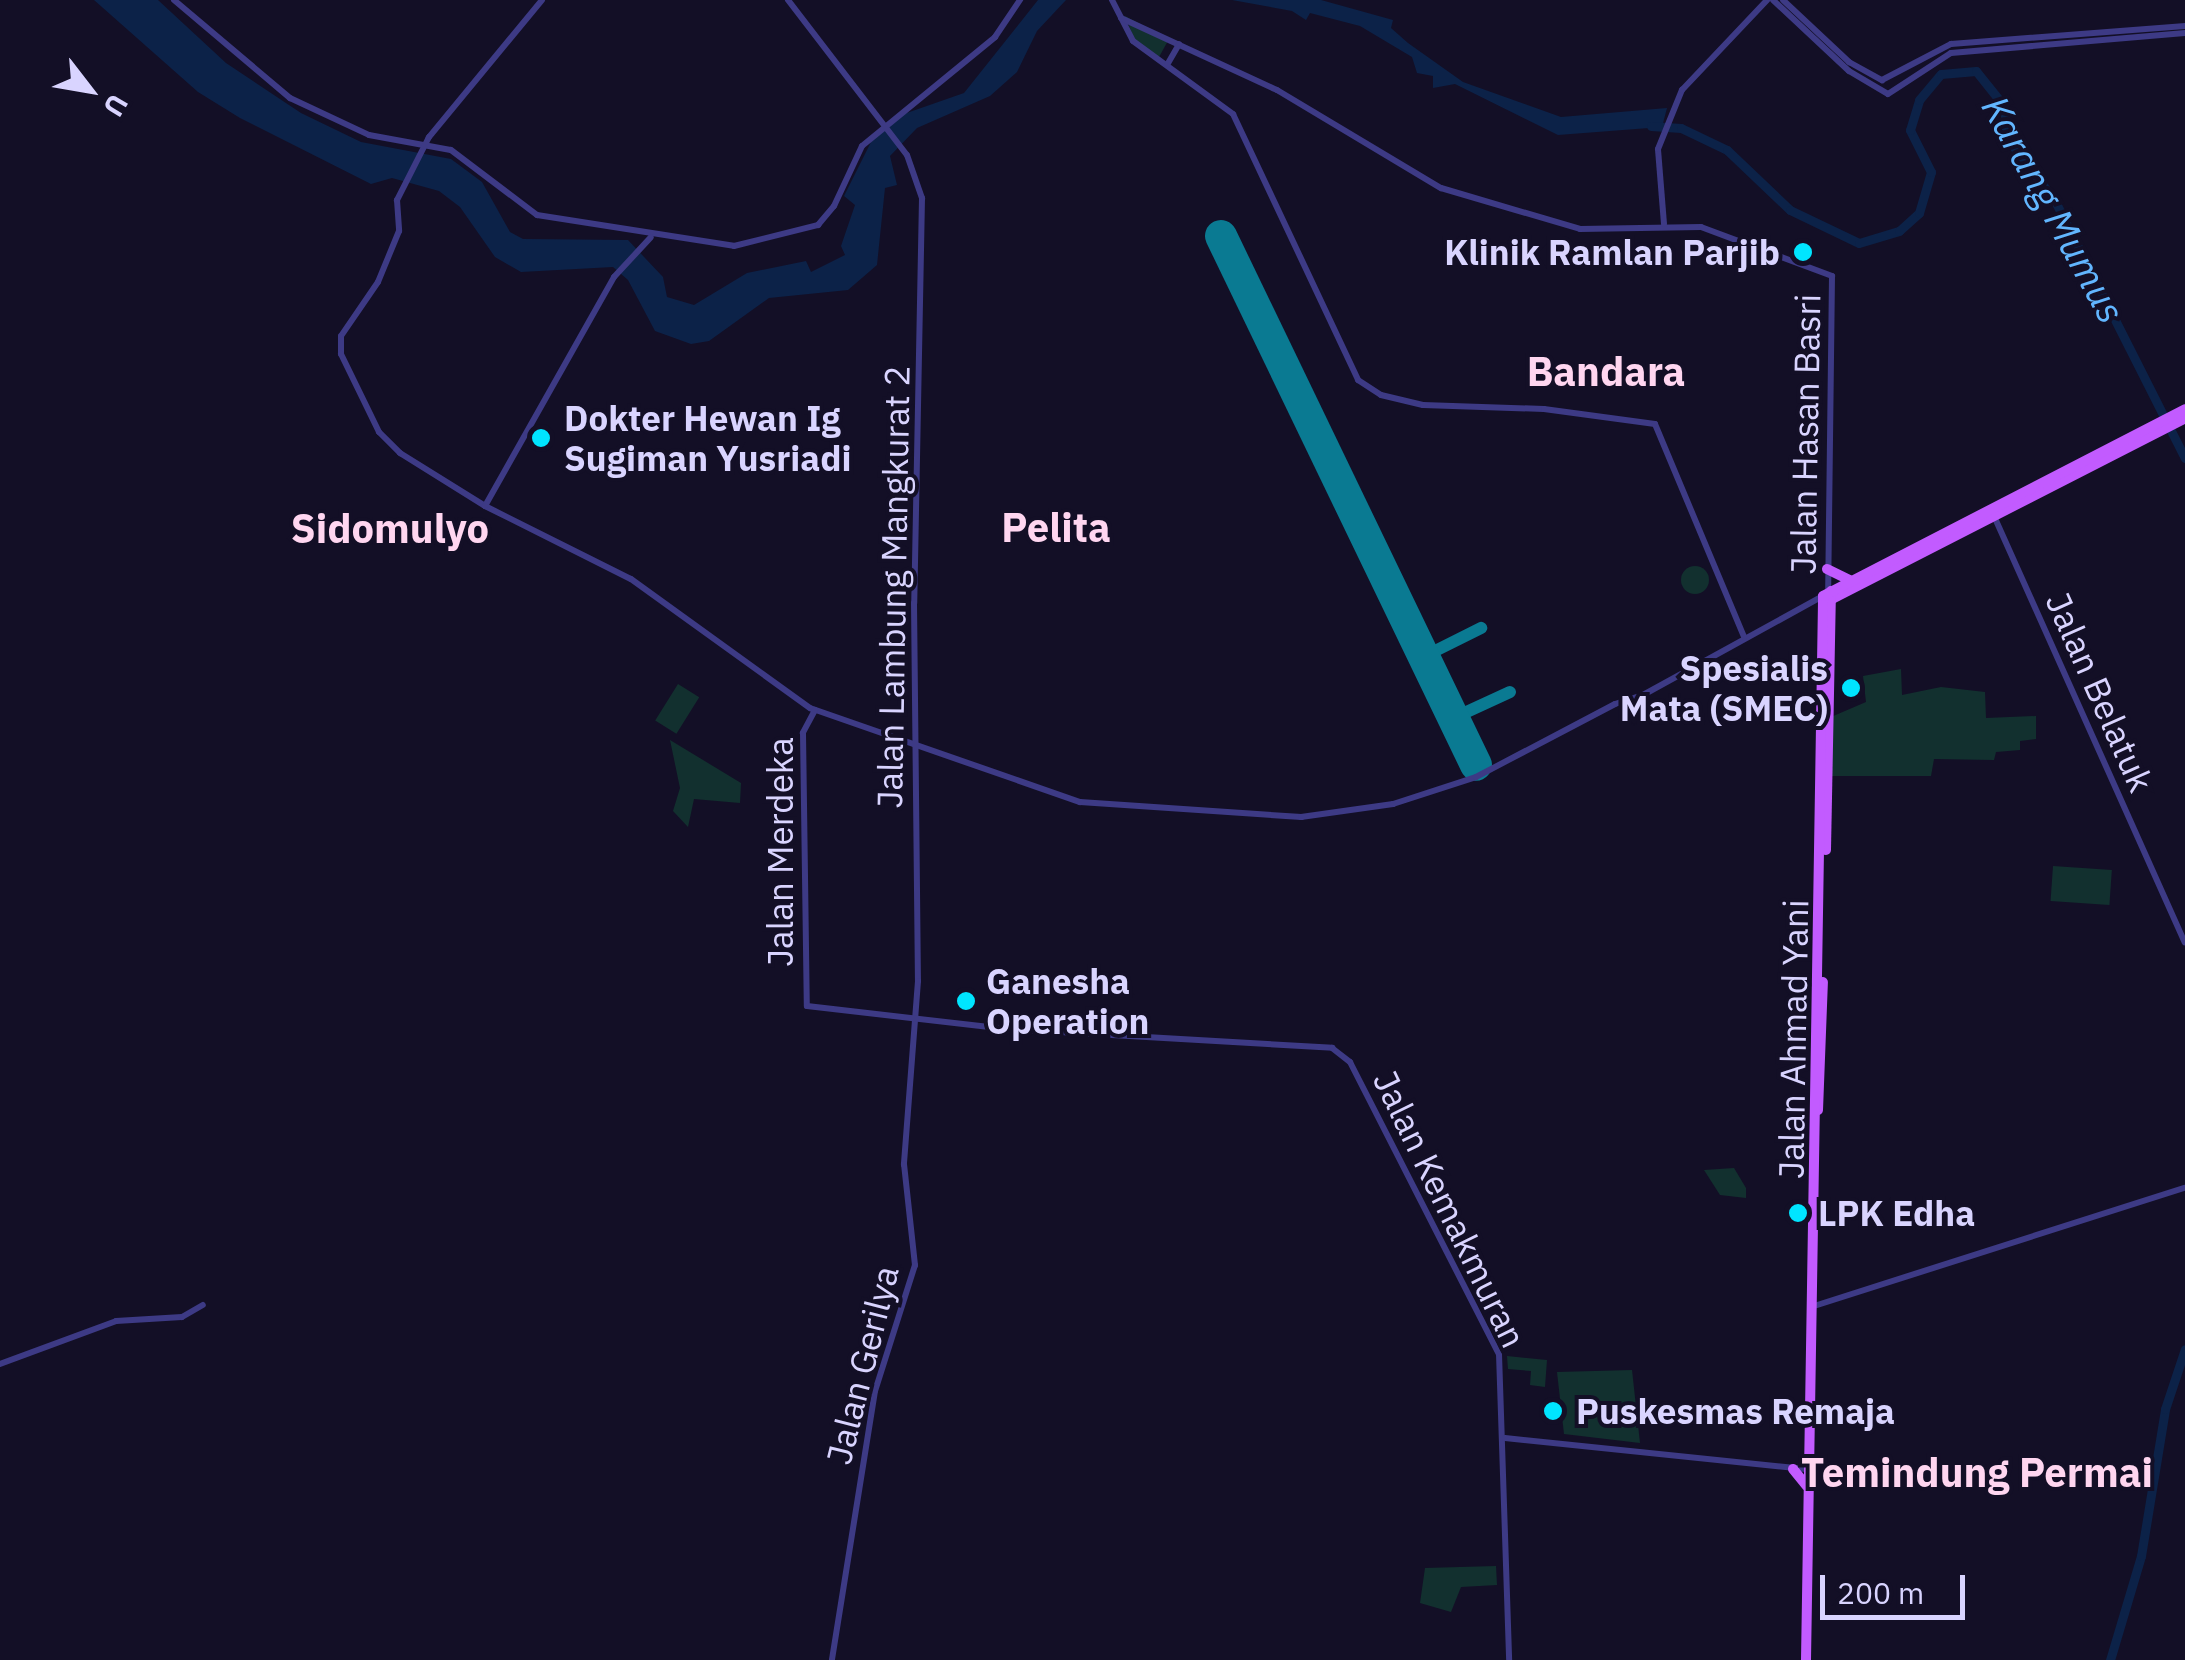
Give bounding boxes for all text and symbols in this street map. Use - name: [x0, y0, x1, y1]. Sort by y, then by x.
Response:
- north arrow: [40, 40, 140, 140]
- text: U: [95, 88, 137, 124]
- water label: Karang Mumus: [1973, 88, 2135, 330]
- place label: Klinik Ramlan Parjib: [1444, 231, 1780, 273]
- marker: Klinik Ramlan Parjib: [1790, 239, 1816, 265]
- street label: Jalan Hasan Basri: [1782, 293, 1828, 575]
- district label: Bandara: [1527, 347, 1685, 395]
- street label: Jalan Lambung Mangkurat 2: [868, 365, 918, 809]
- place label: Dokter Hewan Ig Sugiman Yusriadi: [564, 397, 852, 479]
- marker: Dokter Hewan Ig Sugiman Yusriadi: [528, 425, 554, 451]
- district label: Pelita: [1001, 503, 1111, 551]
- district label: Sidomulyo: [291, 504, 489, 552]
- street label: Jalan Belatuk: [2037, 586, 2163, 798]
- place label: Spesialis Mata (SMEC): [1620, 647, 1828, 729]
- marker: Spesialis Mata (SMEC): [1838, 675, 1864, 701]
- street label: Jalan Merdeka: [759, 737, 801, 967]
- street label: Jalan Ahmad Yani: [1770, 899, 1816, 1179]
- place label: Ganesha Operation: [986, 960, 1149, 1042]
- marker: Ganesha Operation: [955, 990, 977, 1012]
- street label: Jalan Kemakmuran: [1365, 1064, 1535, 1354]
- place label: LPK Edha: [1818, 1192, 1975, 1234]
- marker: LPK Edha: [1787, 1202, 1809, 1224]
- street label: Jalan Gerilya: [817, 1262, 907, 1468]
- place label: Puskesmas Remaja: [1576, 1390, 1895, 1432]
- marker: Puskesmas Remaja: [1540, 1398, 1566, 1424]
- district label: Temindung Permai: [1801, 1448, 2153, 1496]
- scale bar: [1825, 1555, 1970, 1617]
- text: 200 m: [1837, 1573, 1924, 1612]

